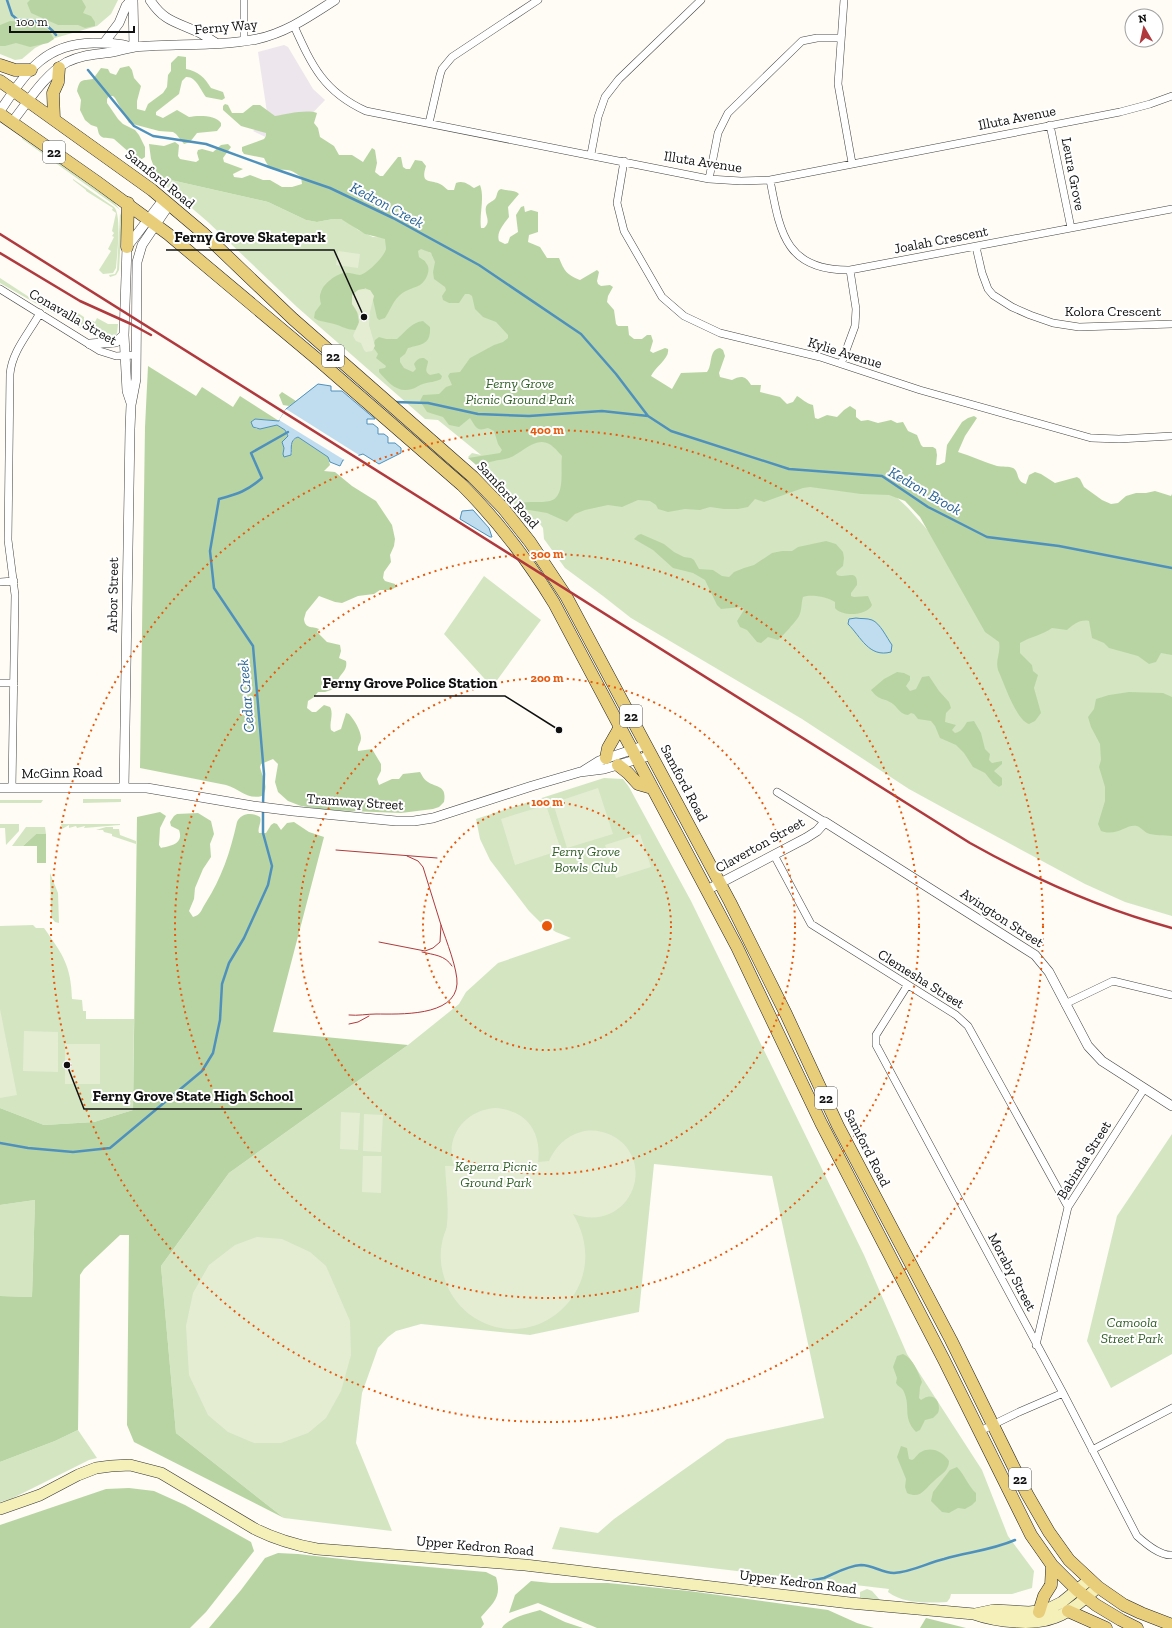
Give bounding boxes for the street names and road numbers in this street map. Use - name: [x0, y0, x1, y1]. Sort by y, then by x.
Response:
- street label: Ferny Way: [194, 16, 259, 38]
- street label: Illuta Avenue: [977, 102, 1058, 134]
- street label: Leura Grove: [1058, 136, 1088, 212]
- road number: 22: [43, 141, 65, 163]
- street label: Samford Road: [122, 146, 199, 212]
- street label: Illuta Avenue: [663, 147, 744, 177]
- street label: Joalah Crescent: [893, 222, 990, 257]
- street label: Conavalla Street: [26, 285, 121, 349]
- street label: Kolora Crescent: [1065, 303, 1162, 320]
- street label: Kylie Avenue: [806, 334, 885, 372]
- road number: 22: [322, 345, 344, 367]
- street label: Samford Road: [473, 458, 543, 532]
- street label: Arbor Street: [104, 556, 122, 633]
- road number: 22: [620, 705, 642, 727]
- street label: Samford Road: [657, 742, 712, 825]
- street label: McGinn Road: [21, 764, 103, 782]
- street label: Tramway Street: [306, 790, 405, 814]
- street label: Claverton Street: [713, 813, 808, 876]
- street label: Avington Street: [957, 885, 1047, 952]
- street label: Clemesha Street: [875, 946, 968, 1013]
- road number: 22: [815, 1087, 837, 1109]
- street label: Samford Road: [840, 1106, 894, 1190]
- street label: Babinda Street: [1053, 1117, 1115, 1202]
- street label: Moraby Street: [984, 1230, 1040, 1315]
- road number: 22: [1009, 1468, 1031, 1490]
- street label: Upper Kedron Road: [416, 1532, 535, 1560]
- street label: Upper Kedron Road: [738, 1566, 858, 1598]

